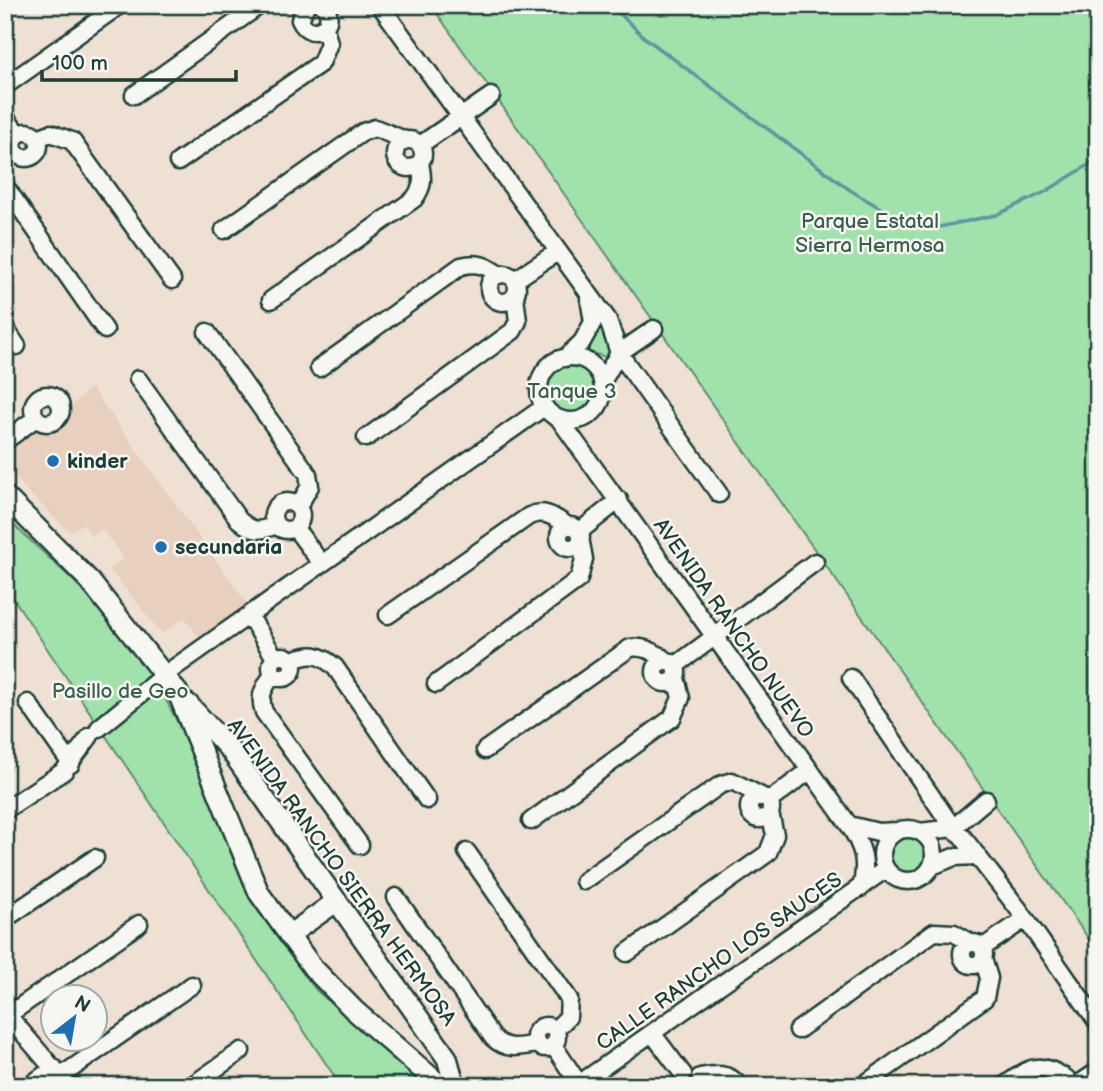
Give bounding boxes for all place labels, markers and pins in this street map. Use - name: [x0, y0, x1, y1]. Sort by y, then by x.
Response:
- place label: kinder: [67, 449, 128, 474]
- marker: kinder: [45, 453, 61, 469]
- place label: secundaria: [175, 535, 282, 560]
- marker: secundaria: [153, 539, 169, 555]

